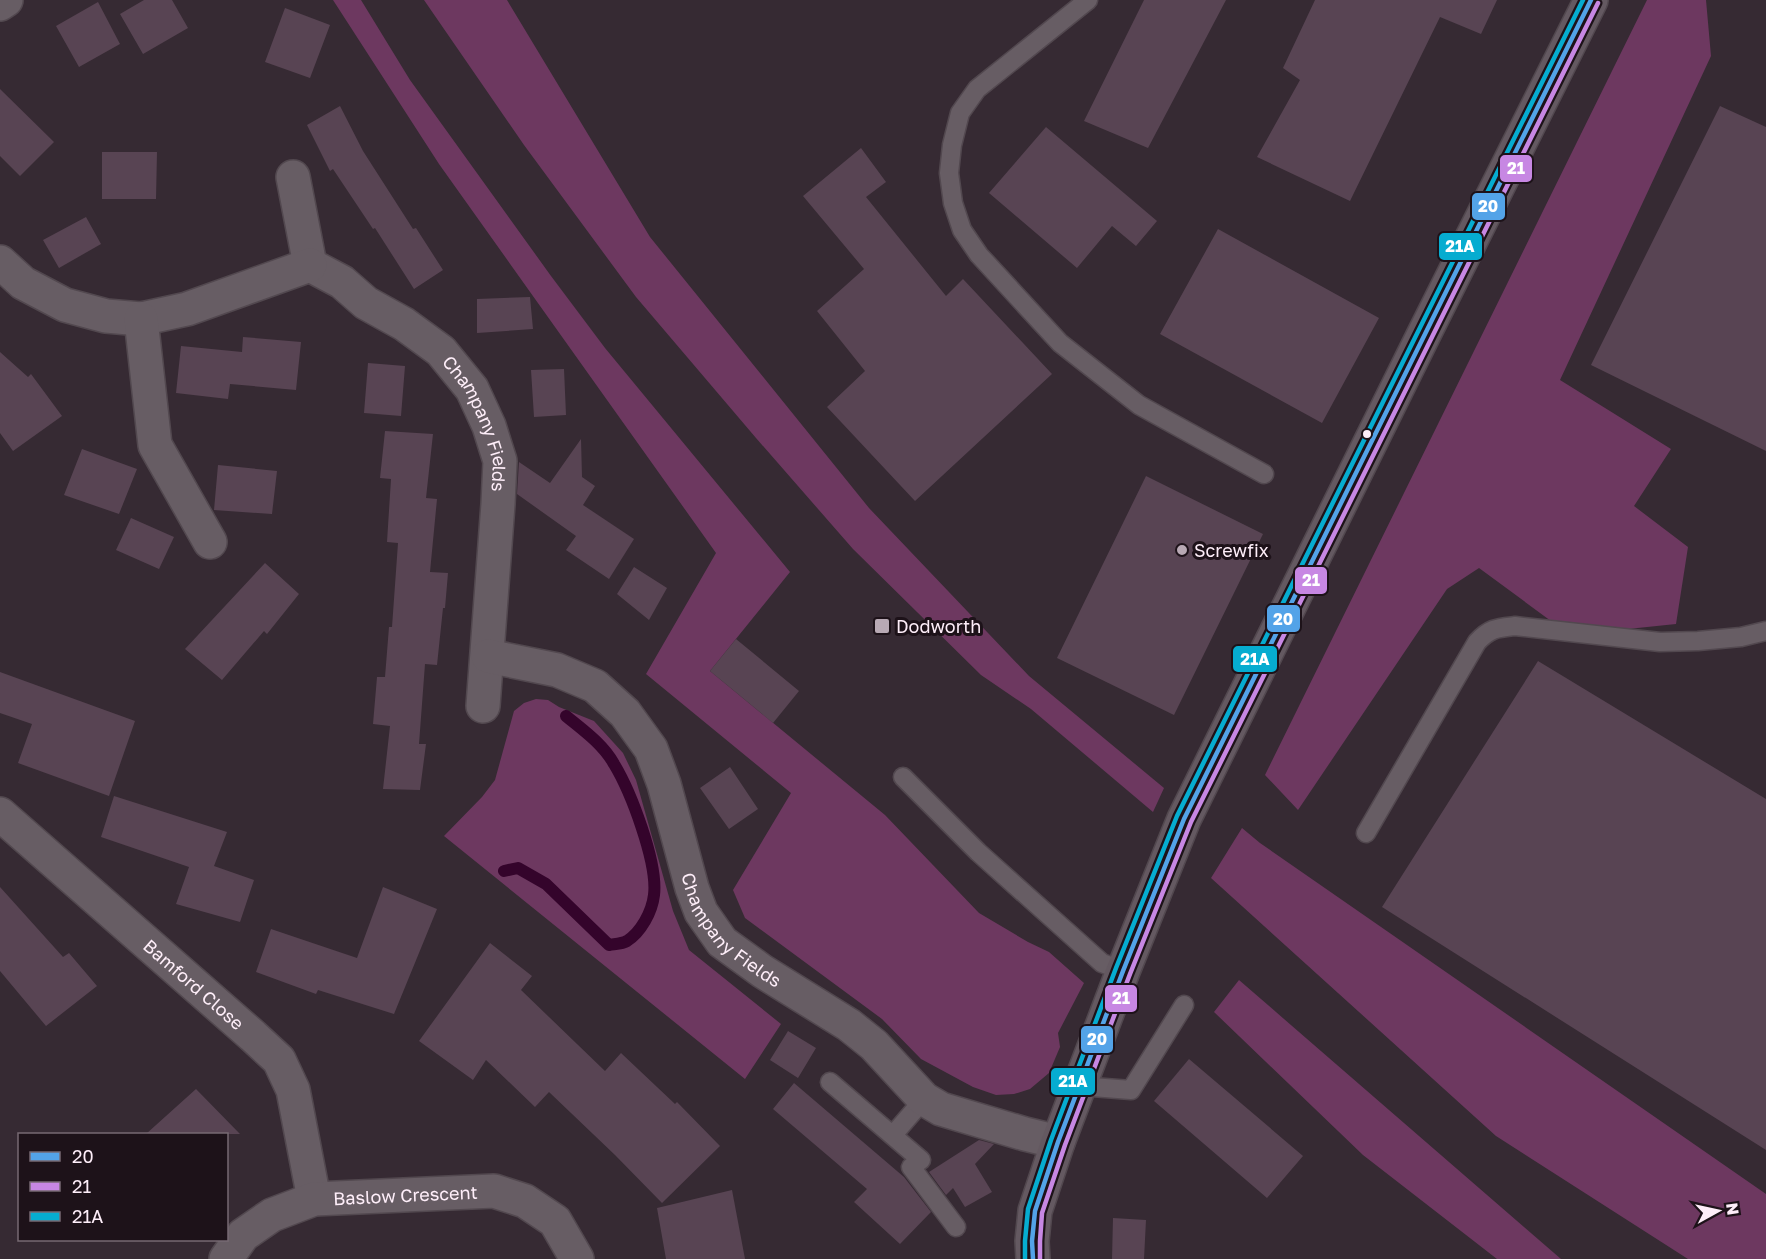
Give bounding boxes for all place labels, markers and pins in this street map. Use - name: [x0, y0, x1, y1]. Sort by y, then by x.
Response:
- unlabelled marker: [1361, 428, 1373, 440]
- place label: Screwfix: [1194, 539, 1269, 561]
- marker: Screwfix: [1175, 543, 1189, 557]
- place label: Dodworth: [896, 615, 981, 637]
- marker: Dodworth: [873, 617, 891, 635]

